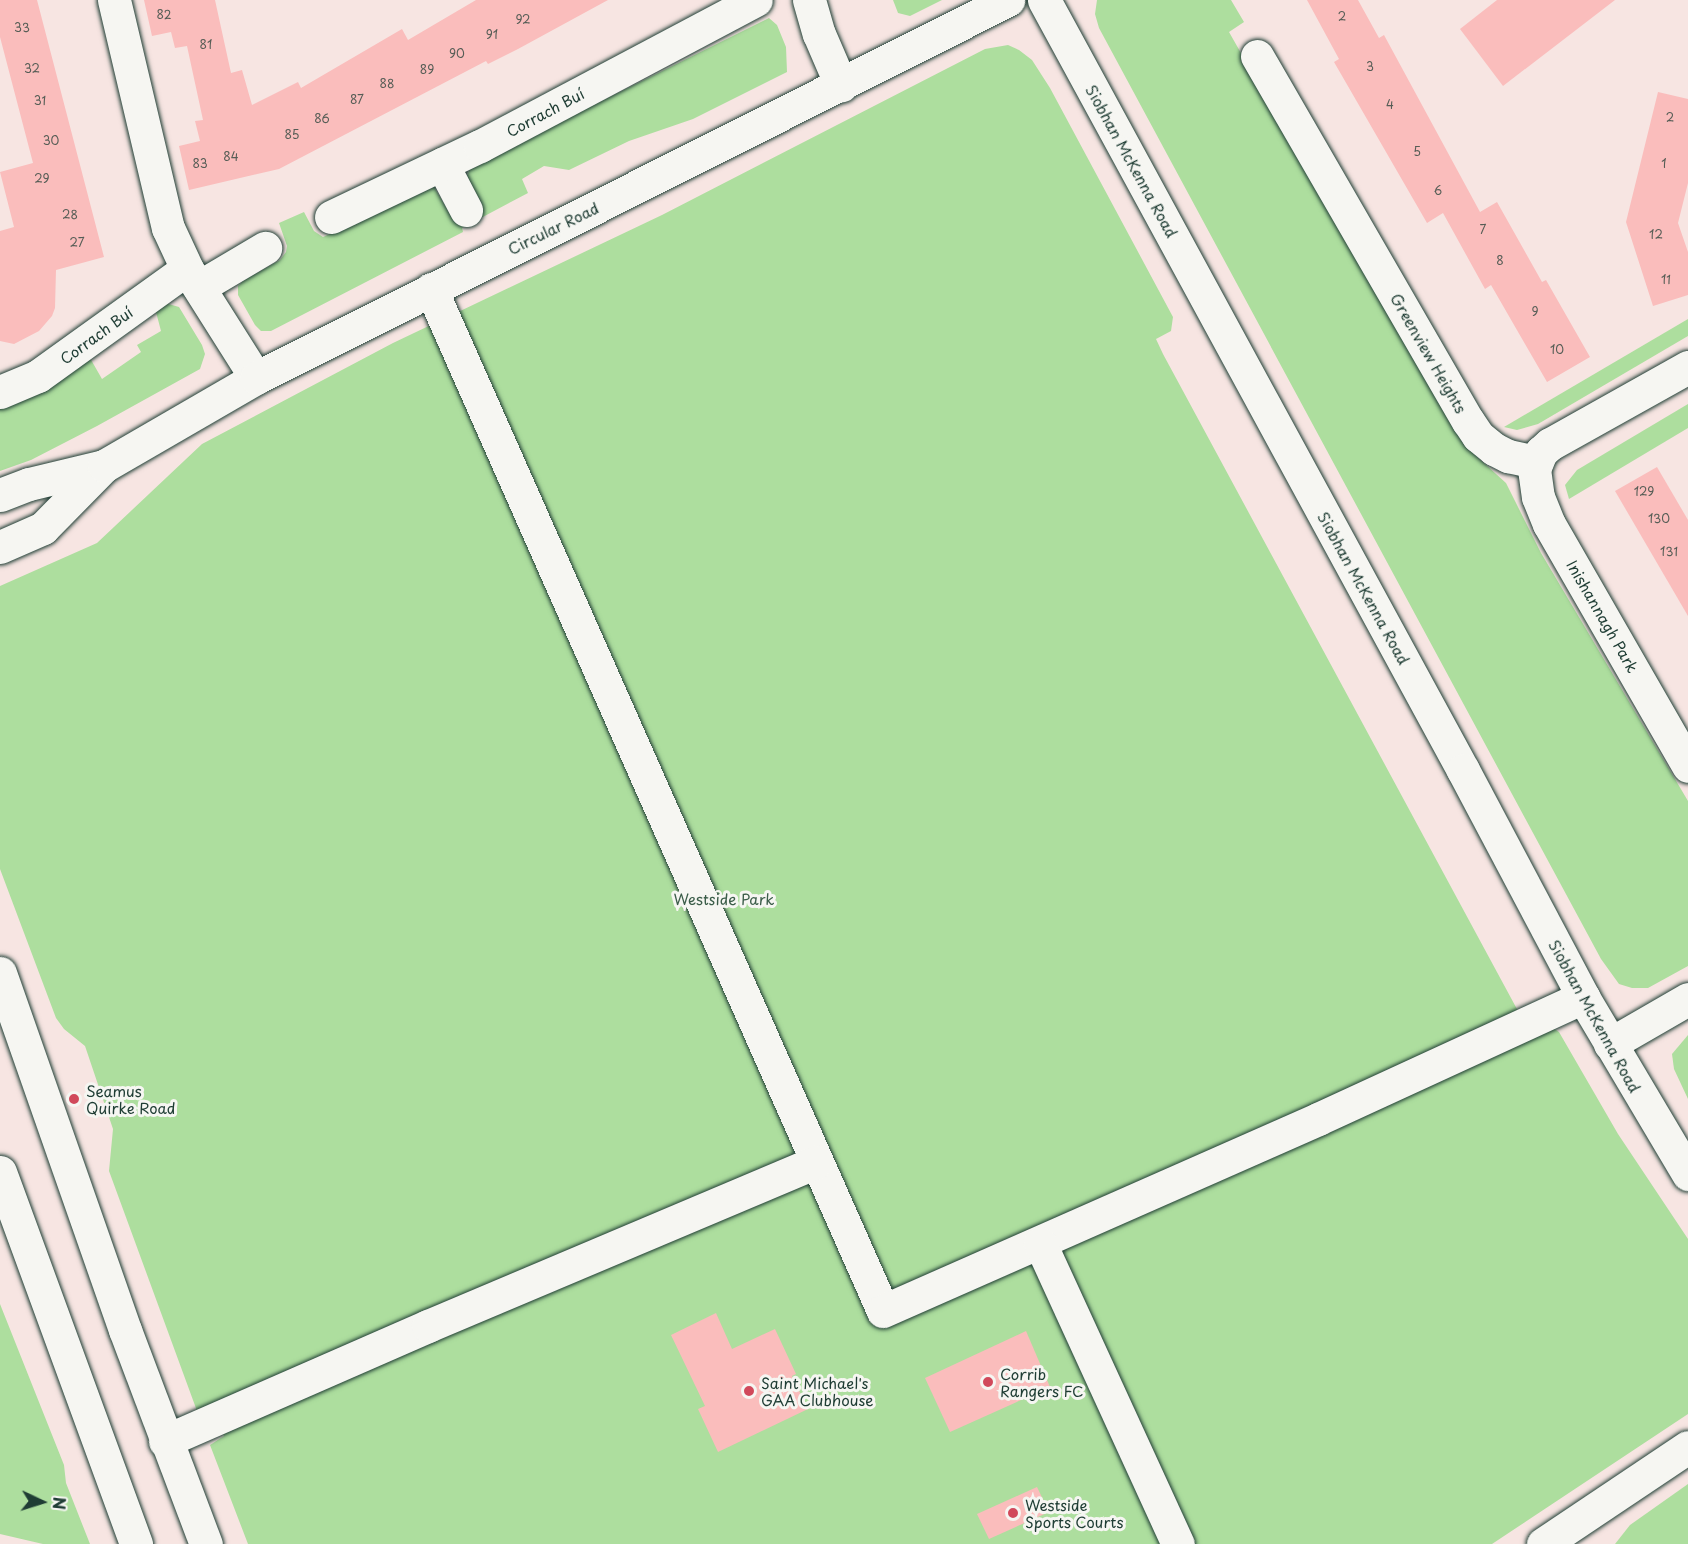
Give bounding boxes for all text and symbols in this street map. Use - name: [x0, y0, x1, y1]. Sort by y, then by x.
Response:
- house number: 82: [157, 8, 171, 22]
- house number: 2: [1338, 10, 1346, 24]
- house number: 92: [515, 13, 531, 27]
- house number: 33: [14, 21, 30, 35]
- house number: 91: [486, 28, 498, 42]
- house number: 81: [200, 38, 212, 52]
- house number: 90: [449, 47, 465, 61]
- house number: 3: [1366, 60, 1374, 74]
- house number: 32: [24, 62, 40, 76]
- house number: 89: [420, 63, 434, 77]
- house number: 88: [380, 77, 394, 91]
- street label: Siobhan McKenna Road: [1083, 82, 1181, 240]
- street label: Corrach Buí: [503, 84, 587, 140]
- house number: 87: [350, 93, 364, 107]
- house number: 31: [34, 94, 46, 108]
- house number: 4: [1386, 98, 1394, 112]
- house number: 2: [1666, 111, 1674, 125]
- house number: 86: [314, 112, 330, 126]
- house number: 85: [285, 128, 299, 142]
- house number: 30: [43, 134, 59, 148]
- house number: 5: [1413, 145, 1421, 159]
- house number: 84: [223, 150, 239, 164]
- house number: 83: [192, 157, 208, 171]
- house number: 1: [1661, 157, 1667, 171]
- house number: 29: [34, 172, 50, 186]
- house number: 6: [1434, 184, 1442, 198]
- street label: Circular Road: [504, 198, 602, 258]
- house number: 28: [62, 208, 78, 222]
- house number: 7: [1480, 223, 1486, 237]
- house number: 12: [1649, 228, 1663, 242]
- house number: 27: [70, 236, 84, 250]
- house number: 8: [1496, 254, 1504, 268]
- house number: 11: [1661, 273, 1671, 287]
- street label: Greenview Heights: [1387, 290, 1471, 416]
- street label: Corrach Buí: [56, 303, 136, 367]
- house number: 9: [1531, 305, 1539, 319]
- house number: 10: [1550, 343, 1564, 357]
- house number: 129: [1634, 485, 1654, 499]
- street label: Siobhan McKenna Road: [1315, 509, 1413, 667]
- house number: 130: [1648, 512, 1670, 526]
- house number: 131: [1660, 545, 1678, 559]
- street label: Inishannagh Park: [1563, 556, 1643, 676]
- park label: Westside Park: [674, 890, 774, 908]
- street label: Siobhan McKenna Road: [1546, 937, 1644, 1095]
- place label: Seamus Quirke Road: [86, 1081, 176, 1116]
- marker: Seamus Quirke Road: [67, 1092, 81, 1106]
- place label: Corrib Rangers FC: [1000, 1364, 1083, 1399]
- place label: Saint Michael's GAA Clubhouse: [761, 1373, 875, 1408]
- marker: Corrib Rangers FC: [981, 1375, 995, 1389]
- marker: Saint Michael's GAA Clubhouse: [742, 1384, 756, 1398]
- north arrow: [12, 1472, 72, 1532]
- place label: Westside Sports Courts: [1025, 1495, 1125, 1530]
- text: N: [48, 1496, 72, 1510]
- marker: Westside Sports Courts: [1006, 1506, 1020, 1520]

